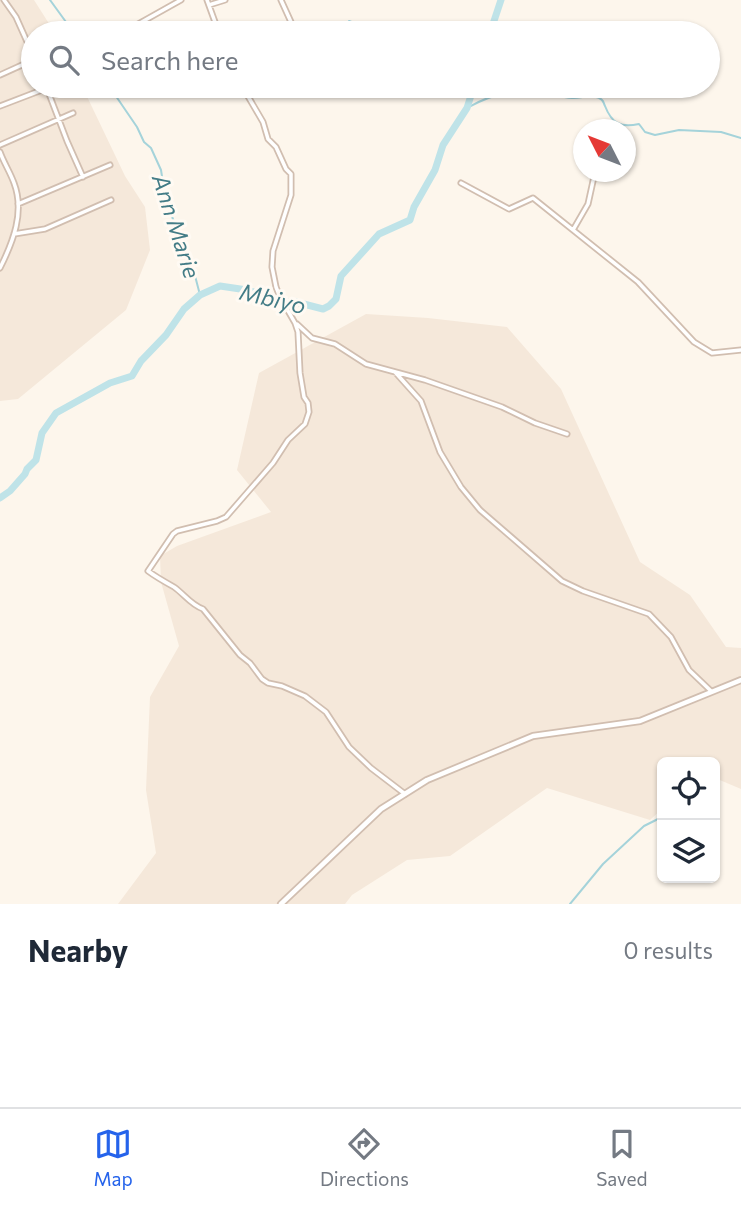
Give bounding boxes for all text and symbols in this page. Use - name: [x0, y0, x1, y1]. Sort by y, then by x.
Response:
- search box: [21, 21, 720, 98]
- icon: search: [45, 41, 83, 79]
- text: Search here: [101, 44, 239, 75]
- north arrow: [573, 119, 636, 182]
- water label: Ann Marie: [147, 169, 207, 282]
- water label: Mbiyo: [237, 277, 309, 319]
- map controls: [657, 757, 720, 883]
- button: locate: [657, 757, 720, 820]
- button: layers: [657, 820, 720, 883]
- text: Nearby: [28, 931, 128, 968]
- text: 0 results: [624, 936, 713, 964]
- tab: Map: [94, 1125, 133, 1190]
- tab: Directions: [320, 1125, 409, 1190]
- tab: Saved: [596, 1125, 647, 1190]

